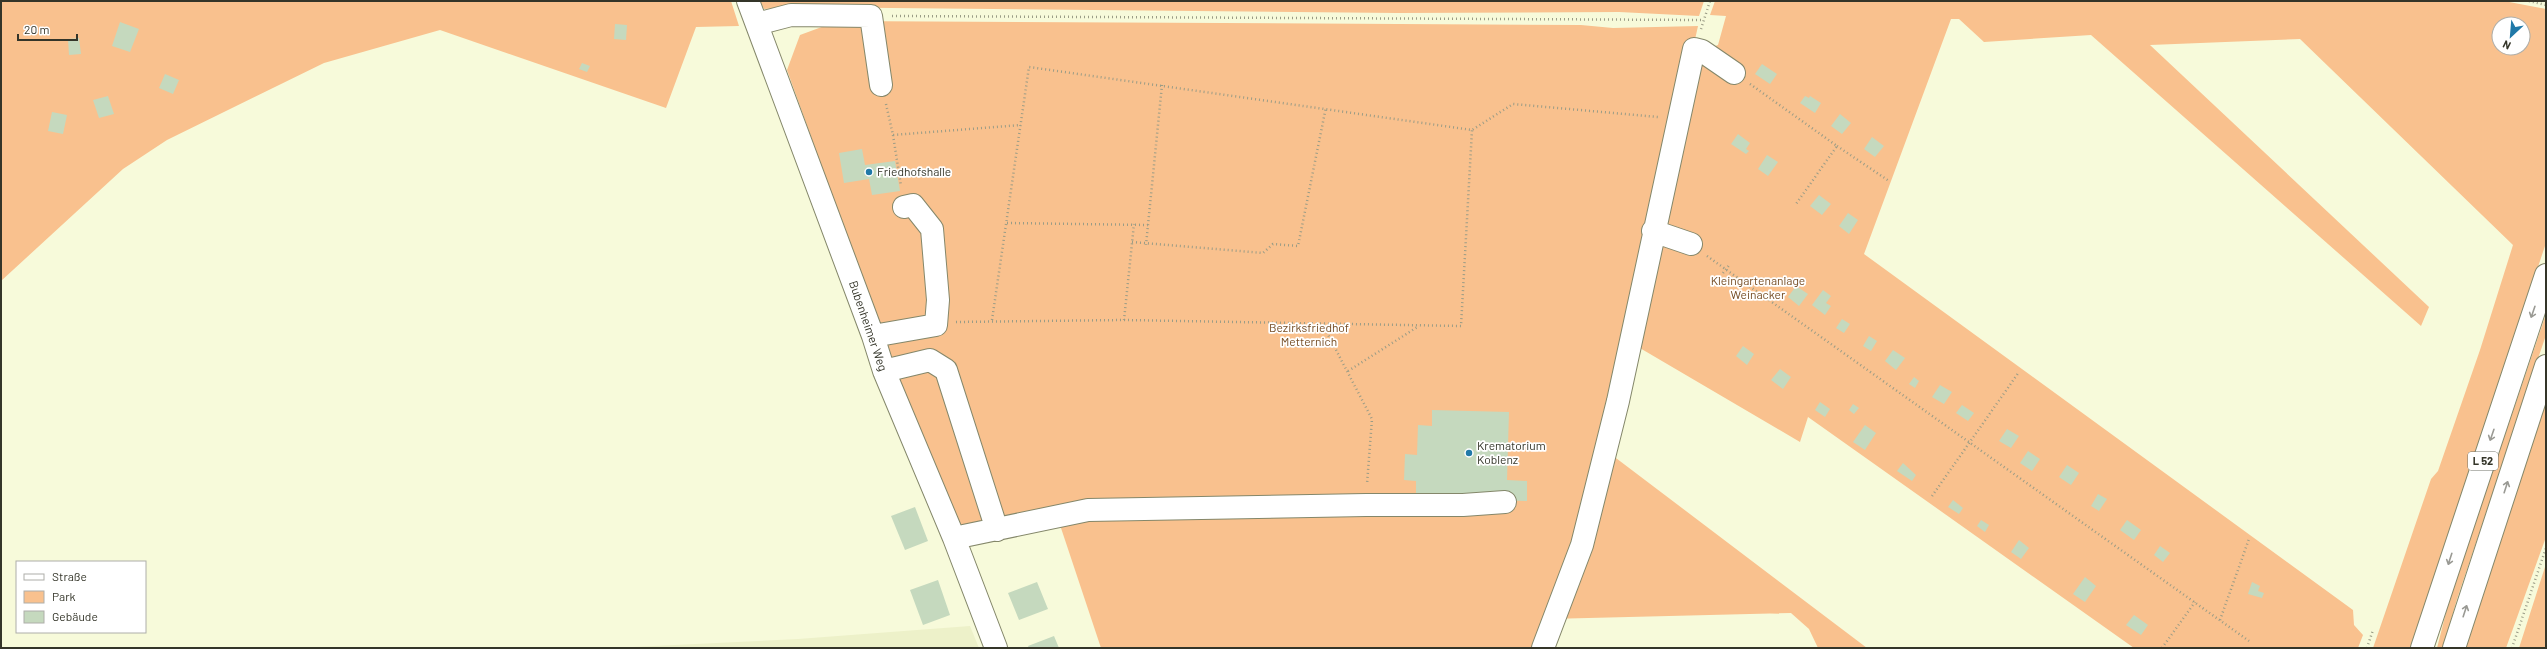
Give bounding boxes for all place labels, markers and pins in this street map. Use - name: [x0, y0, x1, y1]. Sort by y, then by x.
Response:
- place label: Friedhofshalle: [877, 164, 951, 178]
- marker: Friedhofshalle: [864, 167, 874, 177]
- place label: Krematorium Koblenz: [1477, 438, 1546, 466]
- marker: Krematorium Koblenz: [1464, 448, 1474, 458]

